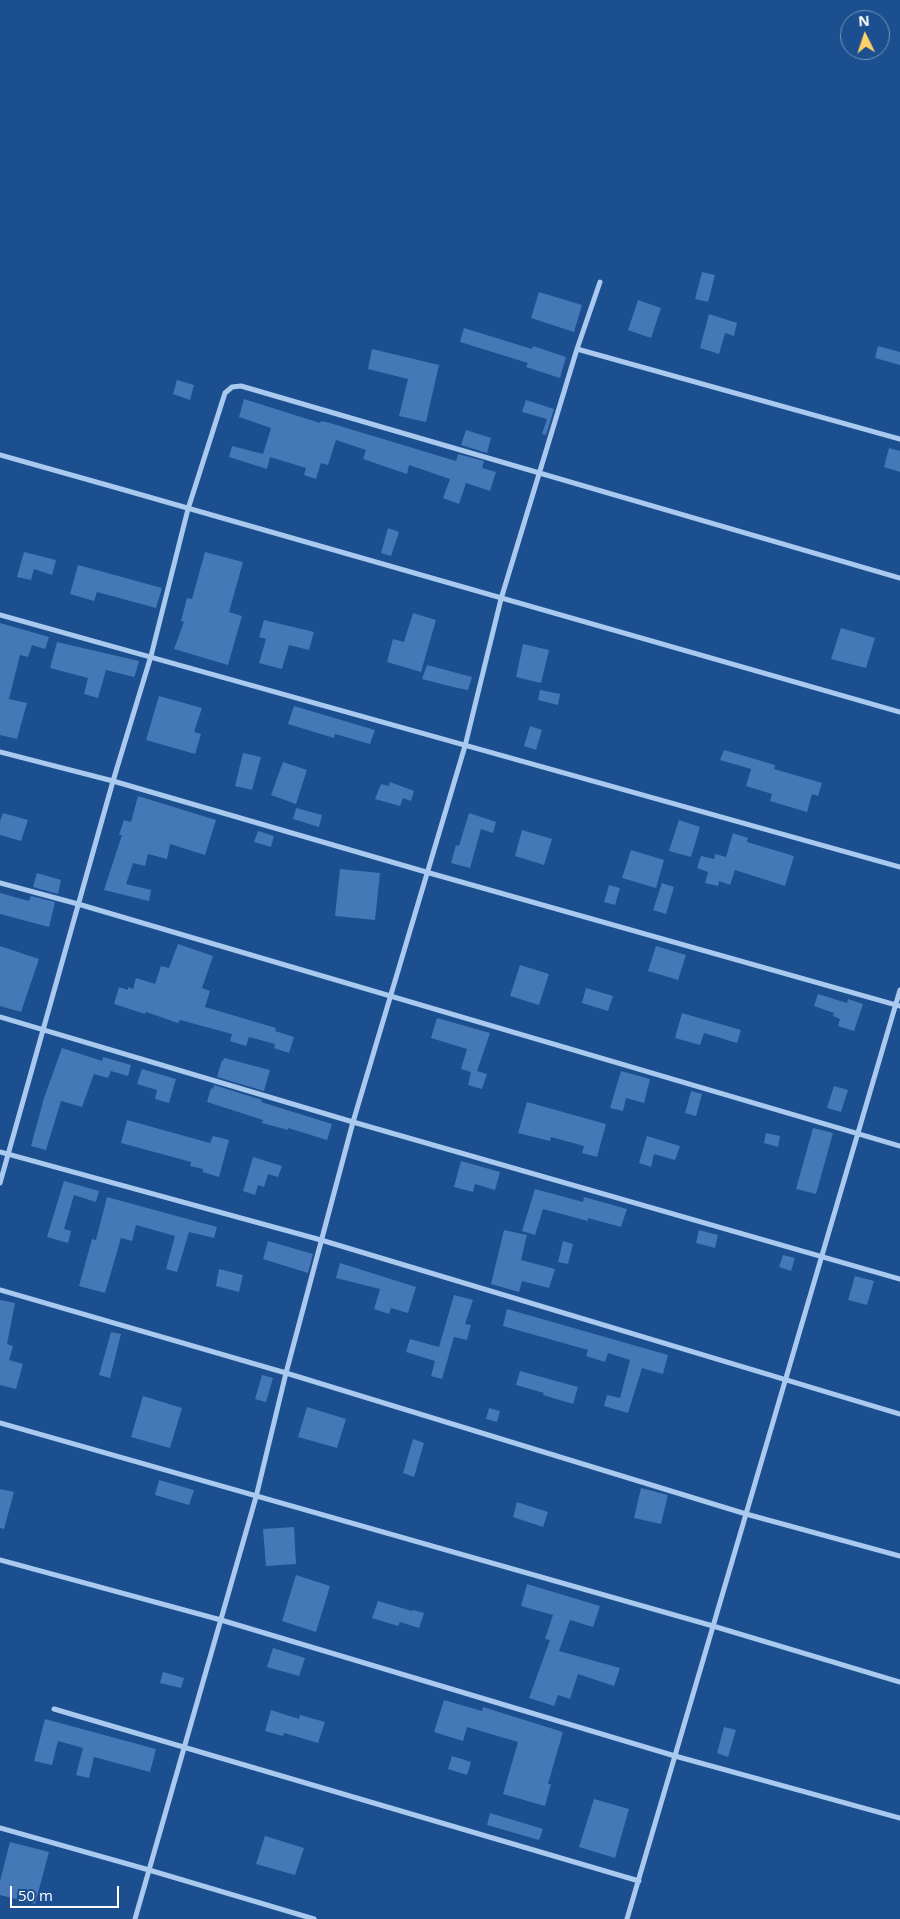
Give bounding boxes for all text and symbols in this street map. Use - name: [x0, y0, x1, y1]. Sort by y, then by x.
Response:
- north arrow: [840, 10, 890, 60]
- text: N: [858, 11, 870, 30]
- scale bar: [12, 1876, 121, 1908]
- text: 50 m: [18, 1885, 53, 1905]

